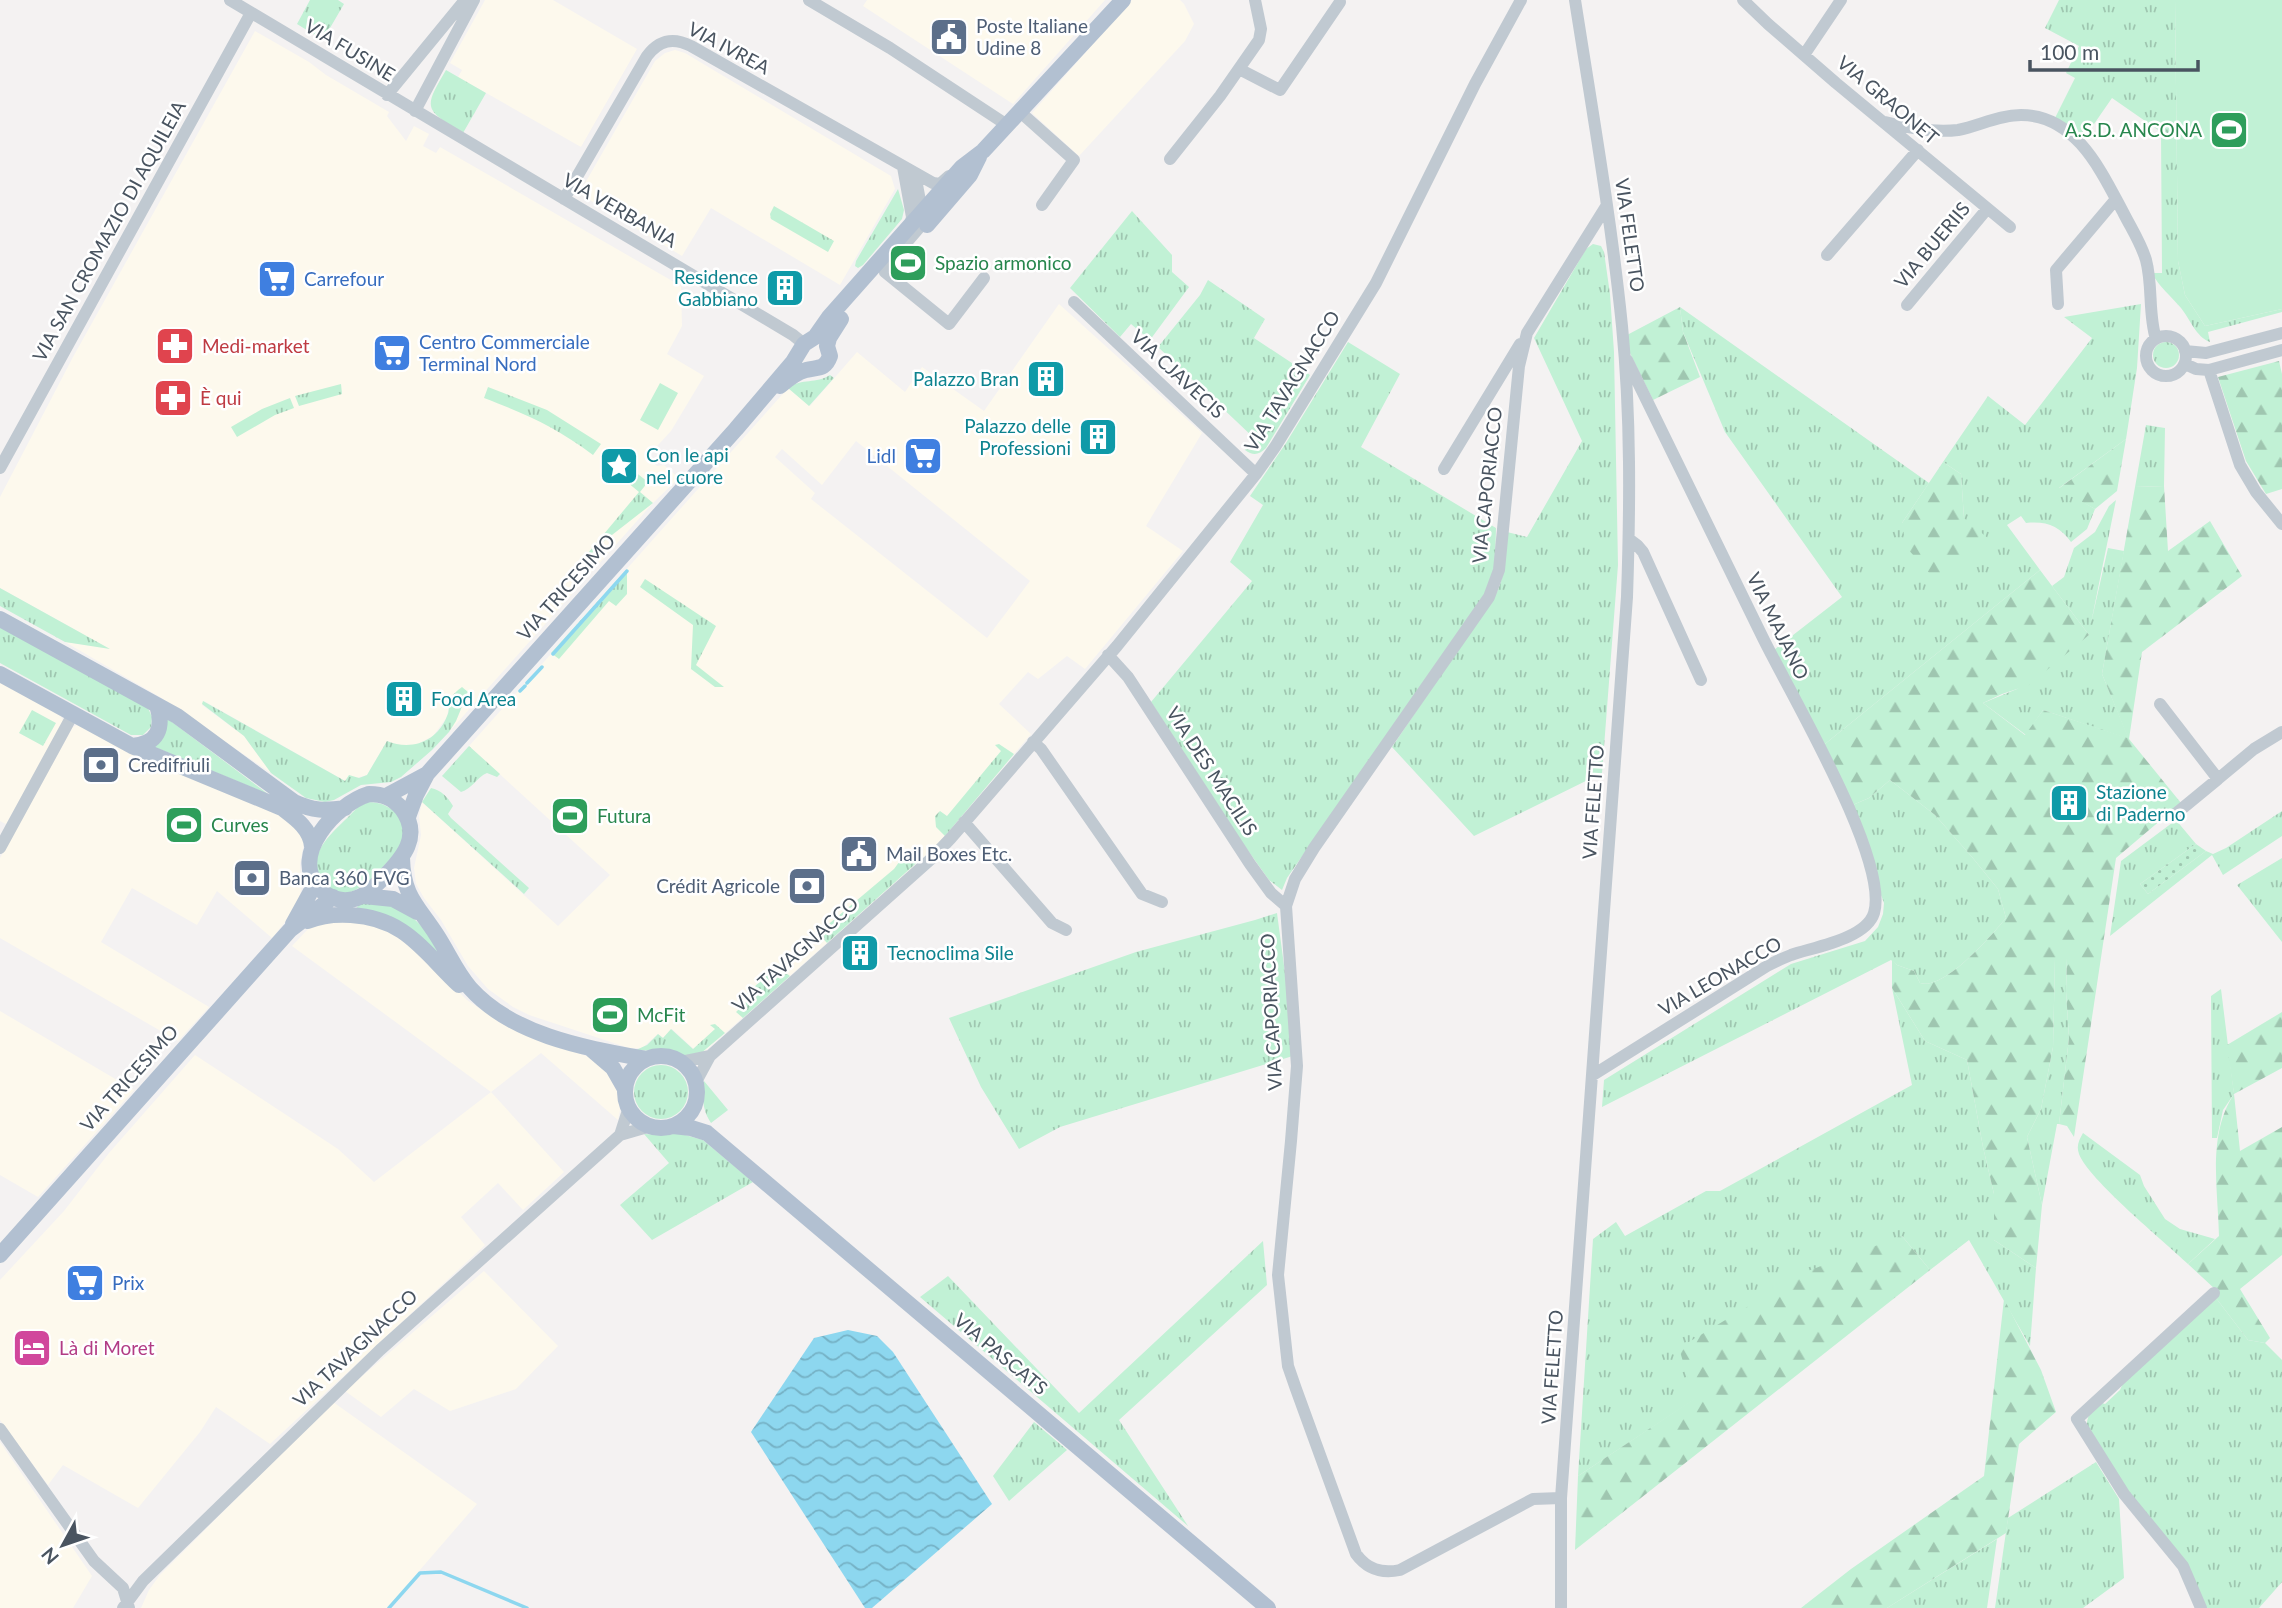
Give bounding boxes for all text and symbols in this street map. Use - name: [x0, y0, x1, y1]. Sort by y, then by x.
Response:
- street label: VIA FUSINE: [301, 14, 400, 85]
- place label: Poste Italiane Udine 8: [976, 14, 1088, 59]
- street label: VIA IVREA: [684, 16, 774, 79]
- public building icon: Poste Italiane Udine 8: [928, 16, 970, 58]
- scale bar: [2030, 28, 2198, 72]
- text: 100 m: [2040, 39, 2099, 64]
- street label: VIA GRAONET: [1833, 50, 1944, 149]
- street label: VIA SAN CROMAZIO DI AQUILEIA: [27, 96, 190, 365]
- sports icon: A.S.D. ANCONA: [2208, 109, 2250, 151]
- place label: A.S.D. ANCONA: [2065, 118, 2202, 141]
- street label: VIA VERBANIA: [559, 168, 682, 252]
- street label: VIA FELETTO: [1611, 177, 1650, 293]
- street label: VIA BUERIIS: [1889, 197, 1974, 292]
- sports icon: Spazio armonico: [887, 242, 929, 284]
- place label: Spazio armonico: [935, 251, 1072, 274]
- supermarket icon: Carrefour: [256, 258, 298, 300]
- place label: Residence Gabbiano: [674, 265, 758, 310]
- place label: Carrefour: [304, 267, 384, 290]
- building icon: Residence Gabbiano: [764, 267, 806, 309]
- street label: VIA TAVAGNACCO: [1239, 306, 1344, 455]
- street label: VIA CJAVECIS: [1127, 324, 1230, 423]
- pharmacy icon: Medi-market: [154, 325, 196, 367]
- place label: Centro Commerciale Terminal Nord: [419, 330, 590, 375]
- supermarket icon: Centro Commerciale Terminal Nord: [371, 332, 413, 374]
- place label: Medi-market: [202, 334, 310, 357]
- building icon: Palazzo Bran: [1025, 358, 1067, 400]
- place label: Palazzo Bran: [913, 367, 1019, 390]
- pharmacy icon: È qui: [152, 377, 194, 419]
- place label: È qui: [200, 386, 242, 409]
- street label: VIA CAPORIACCO: [1467, 406, 1506, 564]
- place label: Palazzo delle Professioni: [964, 414, 1071, 459]
- building icon: Palazzo delle Professioni: [1077, 416, 1119, 458]
- supermarket icon: Lidl: [902, 435, 944, 477]
- place label: Con le api nel cuore: [646, 443, 729, 488]
- place label: Lidl: [867, 444, 896, 467]
- place icon: Con le api nel cuore: [598, 445, 640, 487]
- street label: VIA TRICESIMO: [512, 529, 619, 645]
- street label: VIA MAJANO: [1743, 569, 1814, 683]
- building icon: Food Area: [383, 678, 425, 720]
- place label: Food Area: [431, 687, 516, 710]
- street label: VIA DES MACILIS: [1162, 702, 1263, 840]
- bank icon: Credifriuli: [80, 744, 122, 786]
- street label: VIA FELETTO: [1577, 744, 1608, 860]
- place label: Credifriuli: [128, 753, 210, 776]
- place label: Stazione di Paderno: [2096, 780, 2186, 825]
- building icon: Stazione di Paderno: [2048, 782, 2090, 824]
- sports icon: Futura: [549, 795, 591, 837]
- sports icon: Curves: [163, 804, 205, 846]
- place label: Futura: [597, 804, 651, 827]
- place label: Curves: [211, 813, 269, 836]
- public building icon: Mail Boxes Etc.: [838, 833, 880, 875]
- place label: Mail Boxes Etc.: [886, 842, 1012, 865]
- bank icon: Banca 360 FVG: [231, 857, 273, 899]
- bank icon: Crédit Agricole: [786, 865, 828, 907]
- place label: Banca 360 FVG: [279, 866, 410, 889]
- place label: Crédit Agricole: [656, 874, 780, 897]
- street label: VIA TAVAGNACCO: [727, 891, 862, 1016]
- street label: VIA LEONACCO: [1654, 931, 1785, 1020]
- building icon: Tecnoclima Sile: [839, 932, 881, 974]
- street label: VIA CAPORIACCO: [1255, 933, 1286, 1091]
- place label: Tecnoclima Sile: [887, 941, 1014, 964]
- sports icon: McFit: [589, 994, 631, 1036]
- place label: McFit: [637, 1003, 686, 1026]
- street label: VIA TRICESIMO: [75, 1020, 182, 1136]
- supermarket icon: Prix: [64, 1262, 106, 1304]
- place label: Prix: [112, 1271, 145, 1294]
- street label: VIA TAVAGNACCO: [288, 1284, 422, 1411]
- street label: VIA PASCATS: [950, 1308, 1053, 1399]
- street label: VIA FELETTO: [1536, 1309, 1567, 1425]
- hotel icon: Là di Moret: [11, 1327, 53, 1369]
- place label: Là di Moret: [59, 1336, 155, 1359]
- north arrow: [28, 1510, 98, 1580]
- text: N: [36, 1543, 63, 1569]

